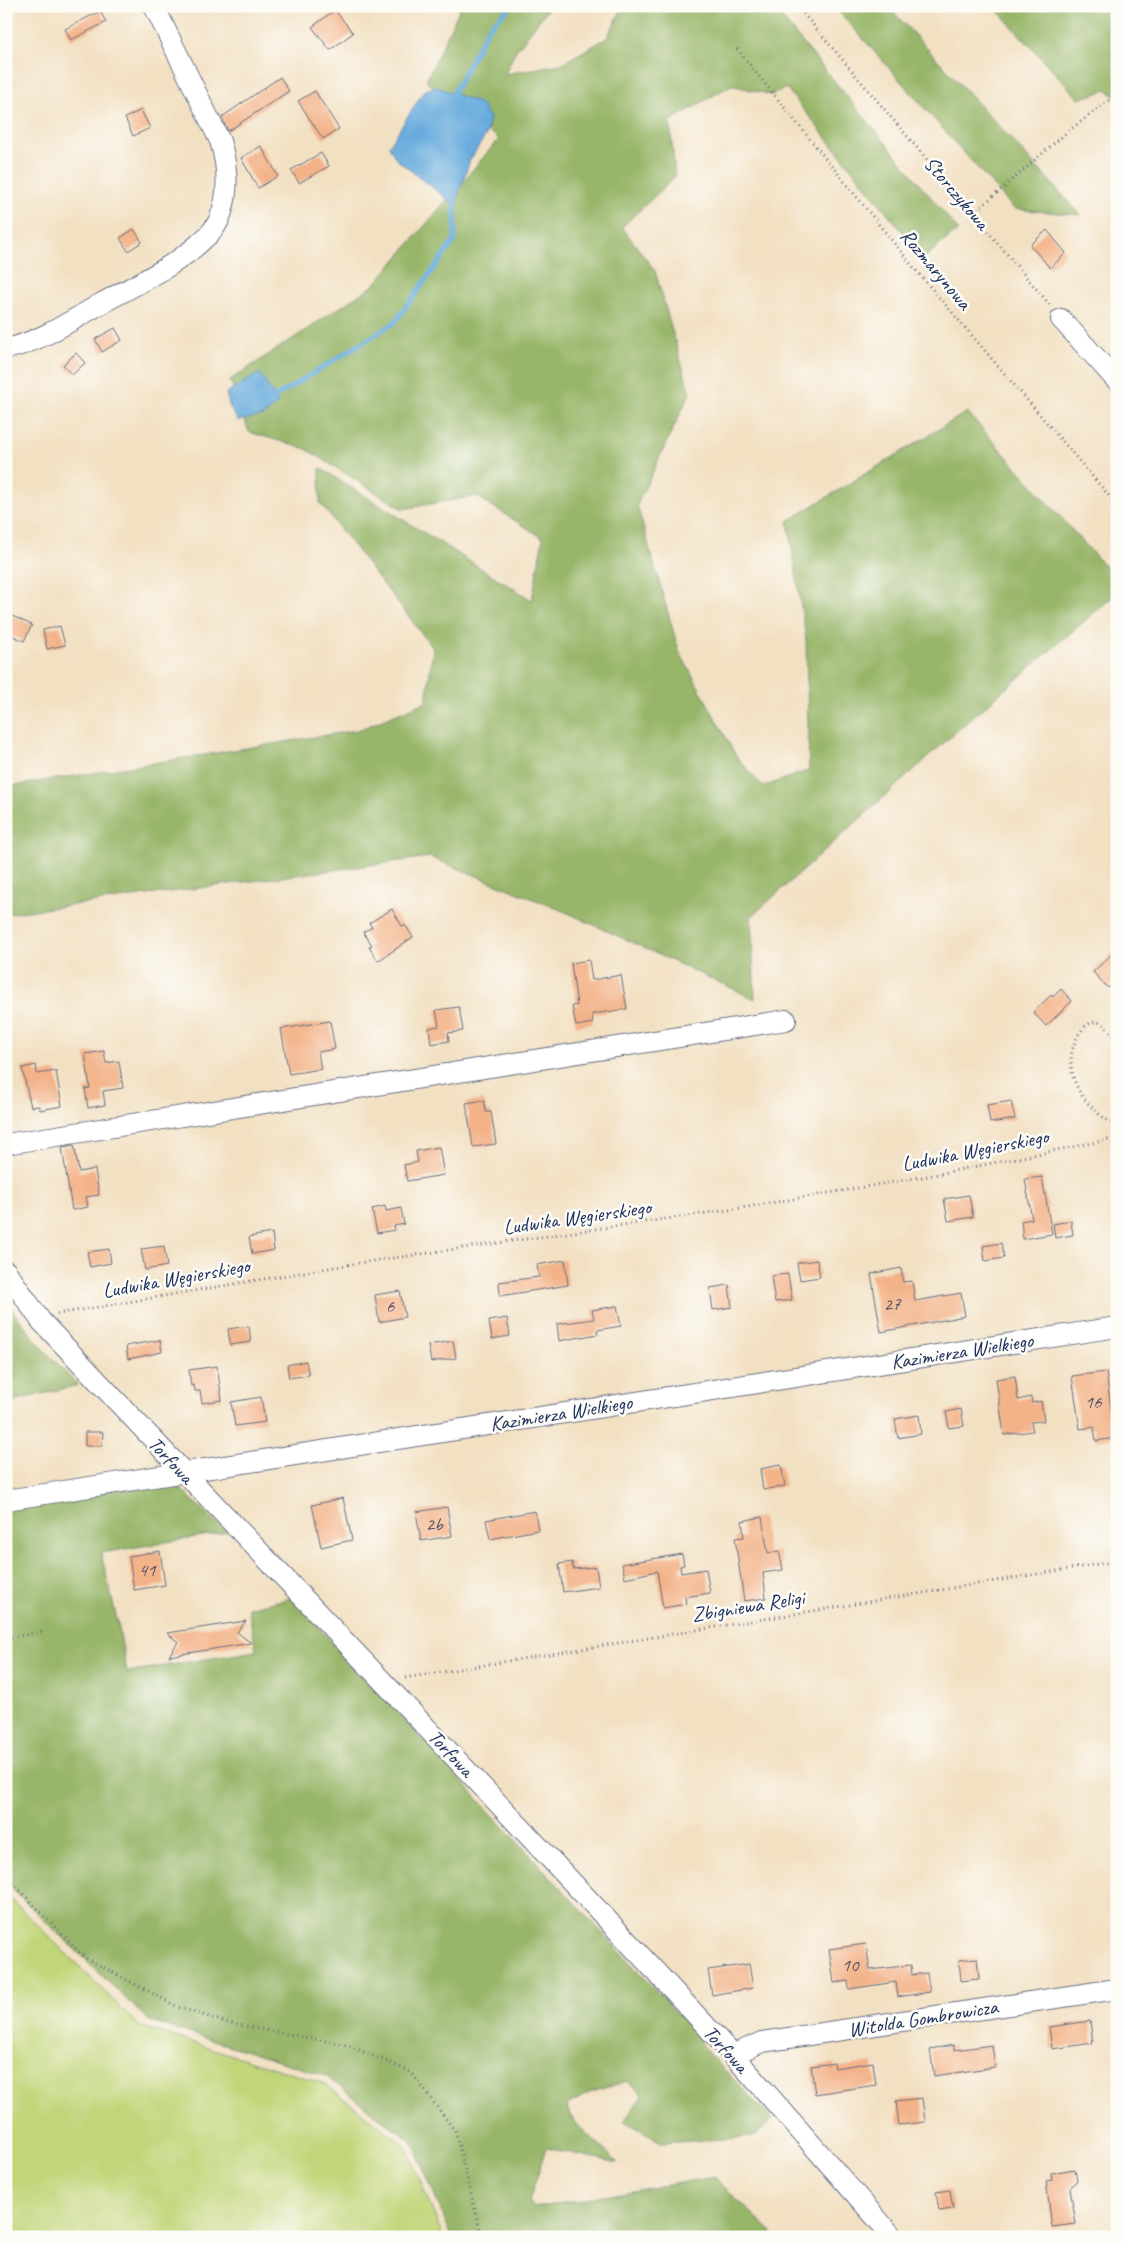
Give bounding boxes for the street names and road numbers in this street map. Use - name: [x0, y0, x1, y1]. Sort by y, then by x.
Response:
- street label: Storczykowa: [919, 151, 997, 237]
- street label: Rozmarynowa: [895, 223, 979, 316]
- street label: Ludwika Węgierskiego: [900, 1123, 1053, 1177]
- street label: Ludwika Węgierskiego: [502, 1193, 655, 1240]
- street label: Ludwika Węgierskiego: [101, 1252, 254, 1304]
- street label: Kazimierza Wielkiego: [889, 1327, 1036, 1375]
- street label: Kazimierza Wielkiego: [488, 1389, 635, 1437]
- street label: Torfowa: [142, 1431, 201, 1491]
- street label: Zbigniewa Religi: [690, 1584, 809, 1628]
- street label: Torfowa: [422, 1724, 481, 1784]
- street label: Witolda Gombrowicza: [846, 1993, 1001, 2043]
- street label: Torfowa: [698, 2020, 756, 2080]

